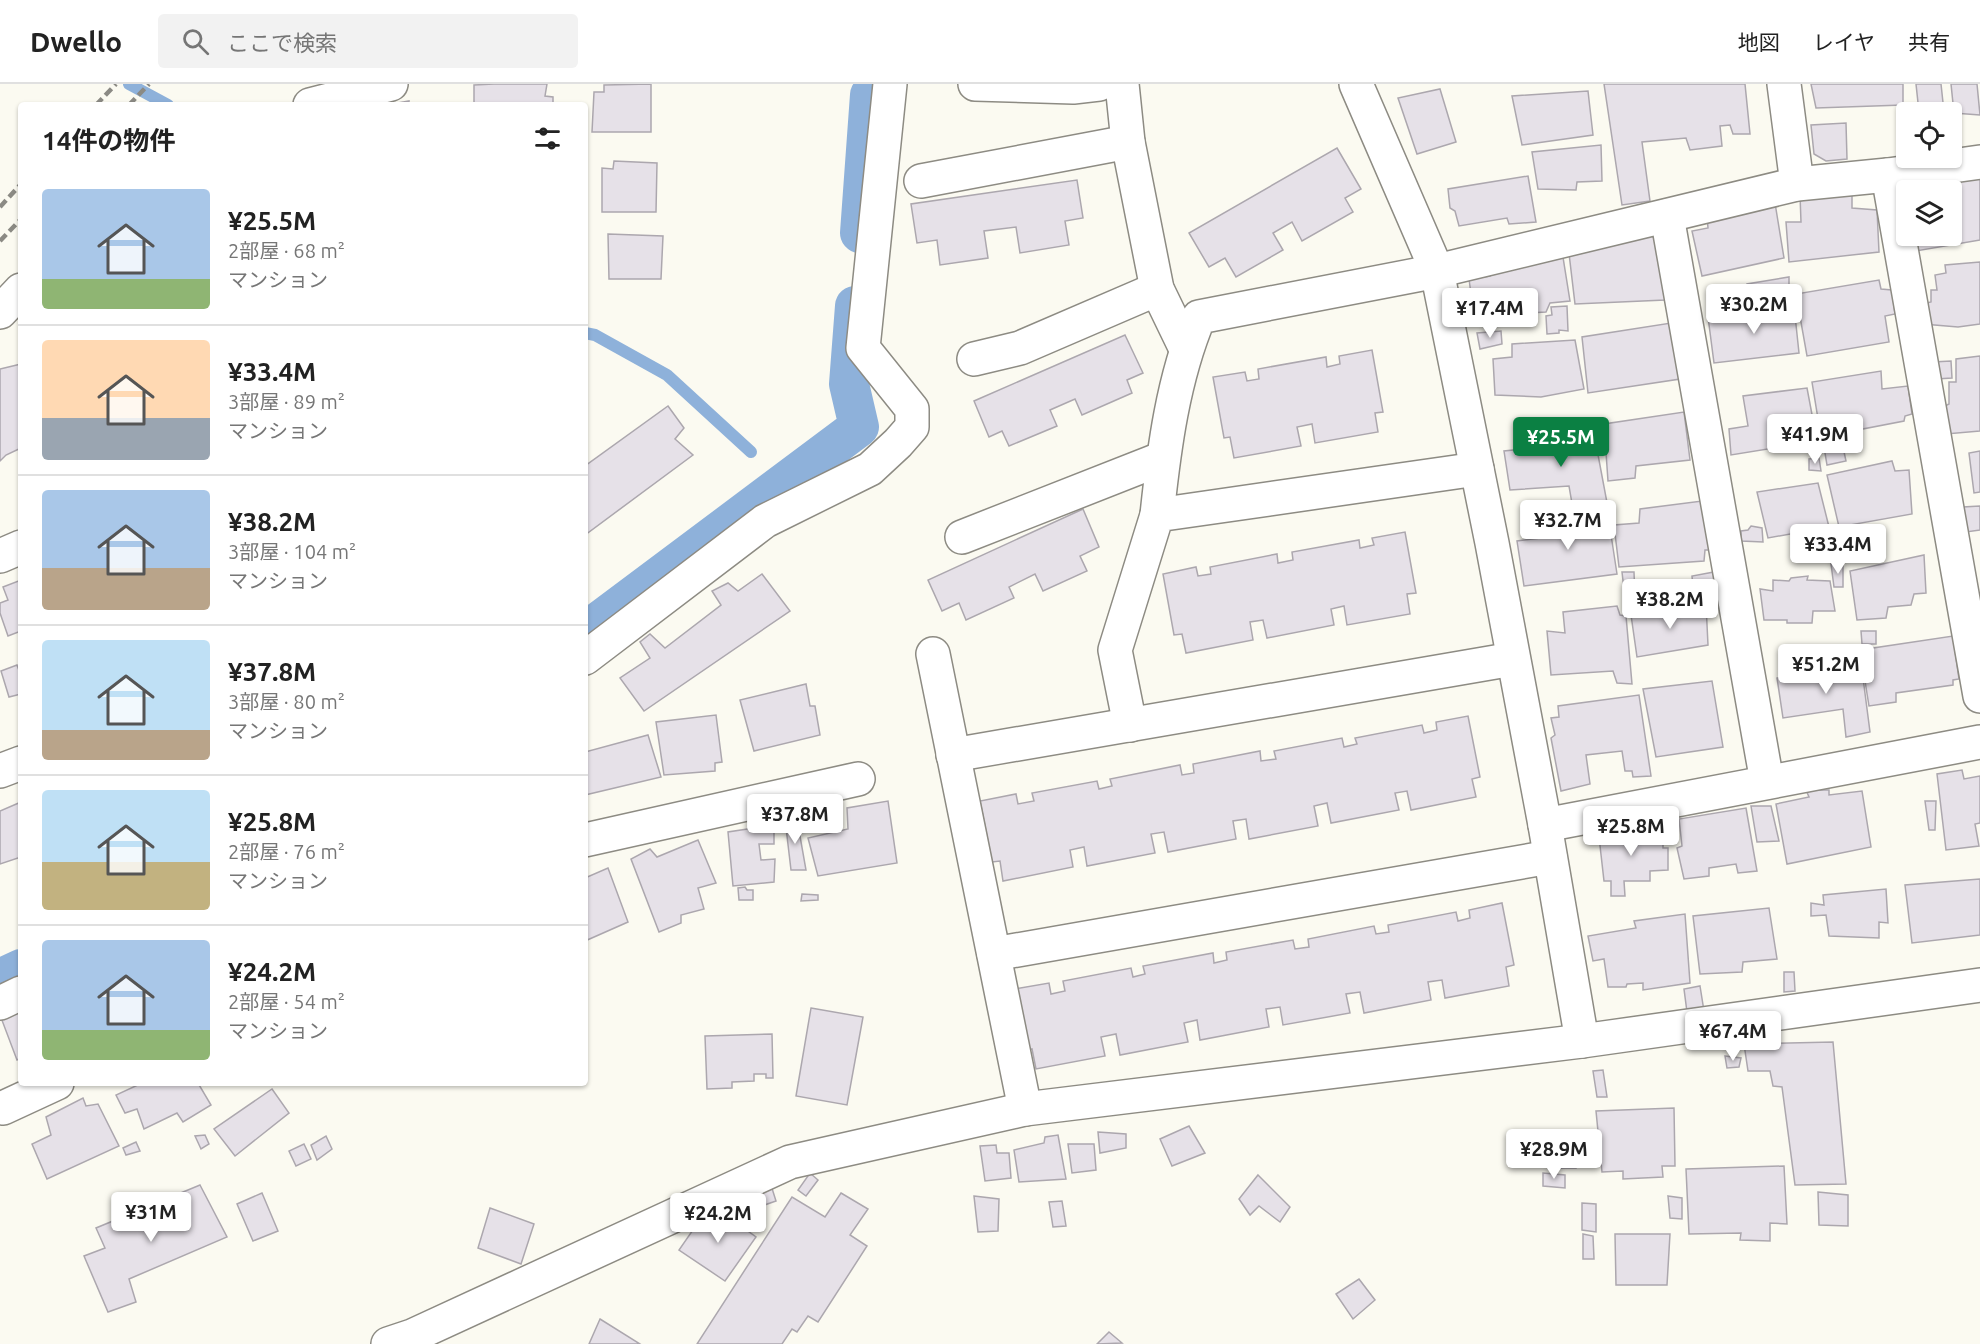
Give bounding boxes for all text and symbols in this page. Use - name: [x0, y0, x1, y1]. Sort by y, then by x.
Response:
- search box: [158, 14, 578, 68]
- icon: search: [179, 25, 212, 58]
- text: Dwello: [30, 26, 122, 57]
- text: ここで検索: [227, 30, 337, 55]
- text: 地図: [1738, 30, 1780, 54]
- text: レイヤ: [1813, 30, 1875, 54]
- text: 共有: [1908, 30, 1950, 54]
- map controls: [1896, 102, 1962, 246]
- button: locate: [1896, 102, 1962, 168]
- icon: filters: [531, 122, 564, 155]
- text: 14件の物件: [42, 126, 175, 155]
- button: layers: [1896, 180, 1962, 246]
- text: ¥25.5M: [228, 206, 316, 235]
- icon: home: [90, 213, 162, 285]
- text: 2部屋 · 68 m²: [228, 239, 345, 262]
- text: マンション: [228, 268, 328, 291]
- pin: ¥30.2M: [1705, 284, 1803, 335]
- pin: ¥17.4M: [1441, 288, 1539, 339]
- text: ¥30.2M: [1720, 292, 1788, 315]
- text: ¥17.4M: [1456, 296, 1524, 319]
- text: ¥33.4M: [228, 357, 316, 386]
- icon: home: [90, 364, 162, 436]
- text: 3部屋 · 89 m²: [228, 390, 345, 413]
- pin: ¥41.9M: [1766, 414, 1864, 465]
- pin: ¥25.5M: [1512, 417, 1610, 468]
- text: マンション: [228, 419, 328, 442]
- text: ¥41.9M: [1781, 422, 1849, 445]
- text: ¥25.5M: [1527, 425, 1595, 448]
- pin: ¥32.7M: [1519, 500, 1617, 551]
- text: ¥38.2M: [228, 507, 316, 536]
- text: ¥32.7M: [1534, 508, 1602, 531]
- icon: home: [90, 514, 162, 586]
- pin: ¥33.4M: [1789, 524, 1887, 575]
- text: ¥33.4M: [1804, 532, 1872, 555]
- text: 3部屋 · 104 m²: [228, 540, 356, 563]
- text: マンション: [228, 569, 328, 592]
- pin: ¥38.2M: [1621, 579, 1719, 630]
- text: ¥38.2M: [1636, 587, 1704, 610]
- pin: ¥51.2M: [1777, 644, 1875, 695]
- text: ¥51.2M: [1792, 652, 1860, 675]
- text: ¥37.8M: [228, 657, 316, 686]
- icon: home: [90, 664, 162, 736]
- text: 3部屋 · 80 m²: [228, 690, 345, 713]
- text: マンション: [228, 719, 328, 742]
- pin: ¥37.8M: [746, 794, 844, 845]
- text: ¥37.8M: [761, 802, 829, 825]
- pin: ¥25.8M: [1582, 806, 1680, 857]
- text: ¥25.8M: [228, 807, 316, 836]
- icon: home: [90, 814, 162, 886]
- text: ¥25.8M: [1597, 814, 1665, 837]
- text: 2部屋 · 76 m²: [228, 840, 345, 863]
- text: マンション: [228, 869, 328, 892]
- text: ¥24.2M: [228, 957, 316, 986]
- icon: home: [90, 964, 162, 1036]
- text: 2部屋 · 54 m²: [228, 990, 345, 1013]
- pin: ¥67.4M: [1684, 1011, 1782, 1062]
- text: マンション: [228, 1019, 328, 1042]
- text: ¥67.4M: [1699, 1019, 1767, 1042]
- pin: ¥28.9M: [1505, 1129, 1603, 1180]
- text: ¥28.9M: [1520, 1137, 1588, 1160]
- pin: ¥31M: [115, 1192, 187, 1243]
- pin: ¥24.2M: [669, 1193, 767, 1244]
- text: ¥31M: [125, 1200, 177, 1223]
- text: ¥24.2M: [684, 1201, 752, 1224]

